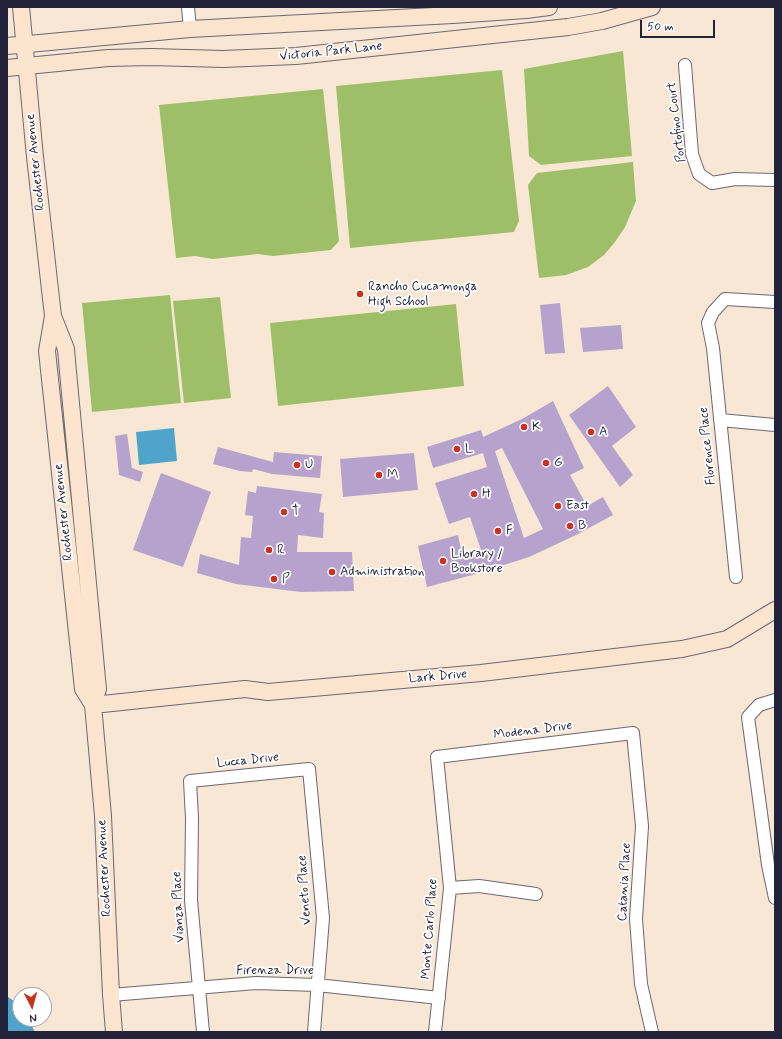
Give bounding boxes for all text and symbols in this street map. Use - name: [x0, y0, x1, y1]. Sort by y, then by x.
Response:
- scale bar: [642, 12, 717, 38]
- text: 50 m: [647, 19, 674, 35]
- street label: Victoria Park Lane: [279, 39, 383, 65]
- street label: Portofino Court: [664, 81, 690, 163]
- street label: Rochester Avenue: [23, 113, 49, 211]
- place label: Rancho Cucamonga High School: [368, 279, 477, 310]
- marker: Rancho Cucamonga High School: [355, 289, 365, 299]
- street label: Florence Place: [696, 406, 720, 486]
- place label: K: [532, 419, 541, 435]
- marker: K: [519, 422, 529, 432]
- place label: A: [599, 424, 608, 440]
- marker: A: [586, 427, 596, 437]
- place label: L: [465, 441, 473, 457]
- marker: L: [452, 444, 462, 454]
- place label: G: [554, 455, 563, 471]
- place label: U: [305, 457, 313, 473]
- marker: G: [541, 458, 551, 468]
- marker: U: [292, 460, 302, 470]
- street label: Rochester Avenue: [51, 463, 77, 561]
- place label: M: [387, 467, 398, 483]
- marker: M: [374, 470, 384, 480]
- place label: H: [482, 486, 490, 502]
- marker: H: [469, 489, 479, 499]
- place label: East: [566, 498, 589, 514]
- marker: East: [553, 501, 563, 511]
- place label: T: [292, 504, 300, 520]
- marker: T: [279, 507, 289, 517]
- place label: B: [578, 518, 586, 534]
- marker: B: [565, 521, 575, 531]
- place label: F: [506, 523, 513, 539]
- marker: F: [493, 526, 503, 536]
- place label: R: [277, 542, 285, 558]
- marker: R: [264, 545, 274, 555]
- place label: Library / Bookstore: [451, 546, 503, 577]
- marker: Library / Bookstore: [438, 556, 448, 566]
- place label: Administration: [340, 564, 424, 580]
- marker: Administration: [327, 567, 337, 577]
- place label: P: [282, 571, 290, 587]
- marker: P: [269, 574, 279, 584]
- street label: Lark Drive: [408, 667, 468, 687]
- street label: Modena Drive: [493, 718, 573, 744]
- street label: Lucca Drive: [216, 750, 280, 772]
- street label: Rochester Avenue: [95, 819, 115, 917]
- street label: Catania Place: [615, 842, 635, 922]
- street label: Veneto Place: [295, 855, 315, 925]
- street label: Vianza Place: [169, 871, 189, 943]
- street label: Monte Carlo Place: [419, 878, 441, 980]
- street label: Firenza Drive: [236, 963, 314, 979]
- north arrow: [12, 987, 52, 1027]
- text: N: [29, 1011, 38, 1025]

